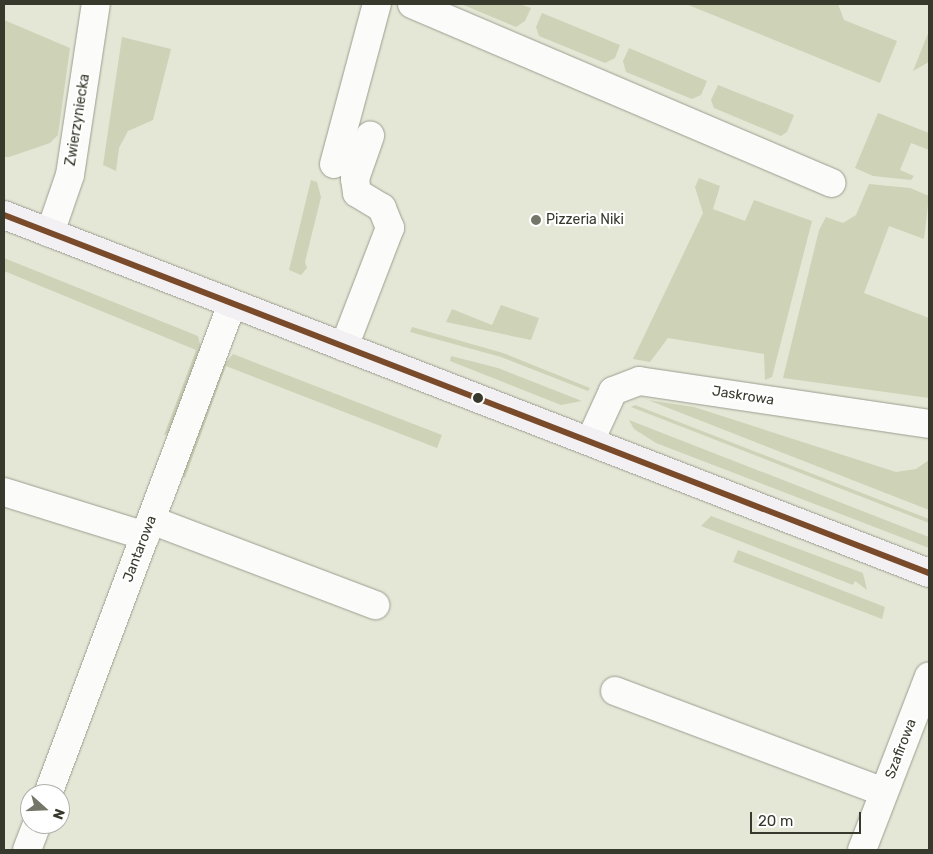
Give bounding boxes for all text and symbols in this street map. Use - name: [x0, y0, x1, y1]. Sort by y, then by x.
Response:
- street label: Zwierzyniecka: [62, 73, 94, 167]
- place label: Pizzeria Niki: [546, 212, 624, 228]
- marker: Pizzeria Niki: [530, 214, 542, 226]
- street label: Jaskrowa: [711, 383, 775, 409]
- unlabelled marker: [473, 393, 483, 403]
- street label: Jantarowa: [120, 513, 160, 585]
- street label: Szafirowa: [882, 717, 920, 781]
- north arrow: [20, 784, 70, 834]
- scale bar: [753, 802, 864, 834]
- text: N: [49, 806, 68, 822]
- text: 20 m: [758, 812, 793, 830]

